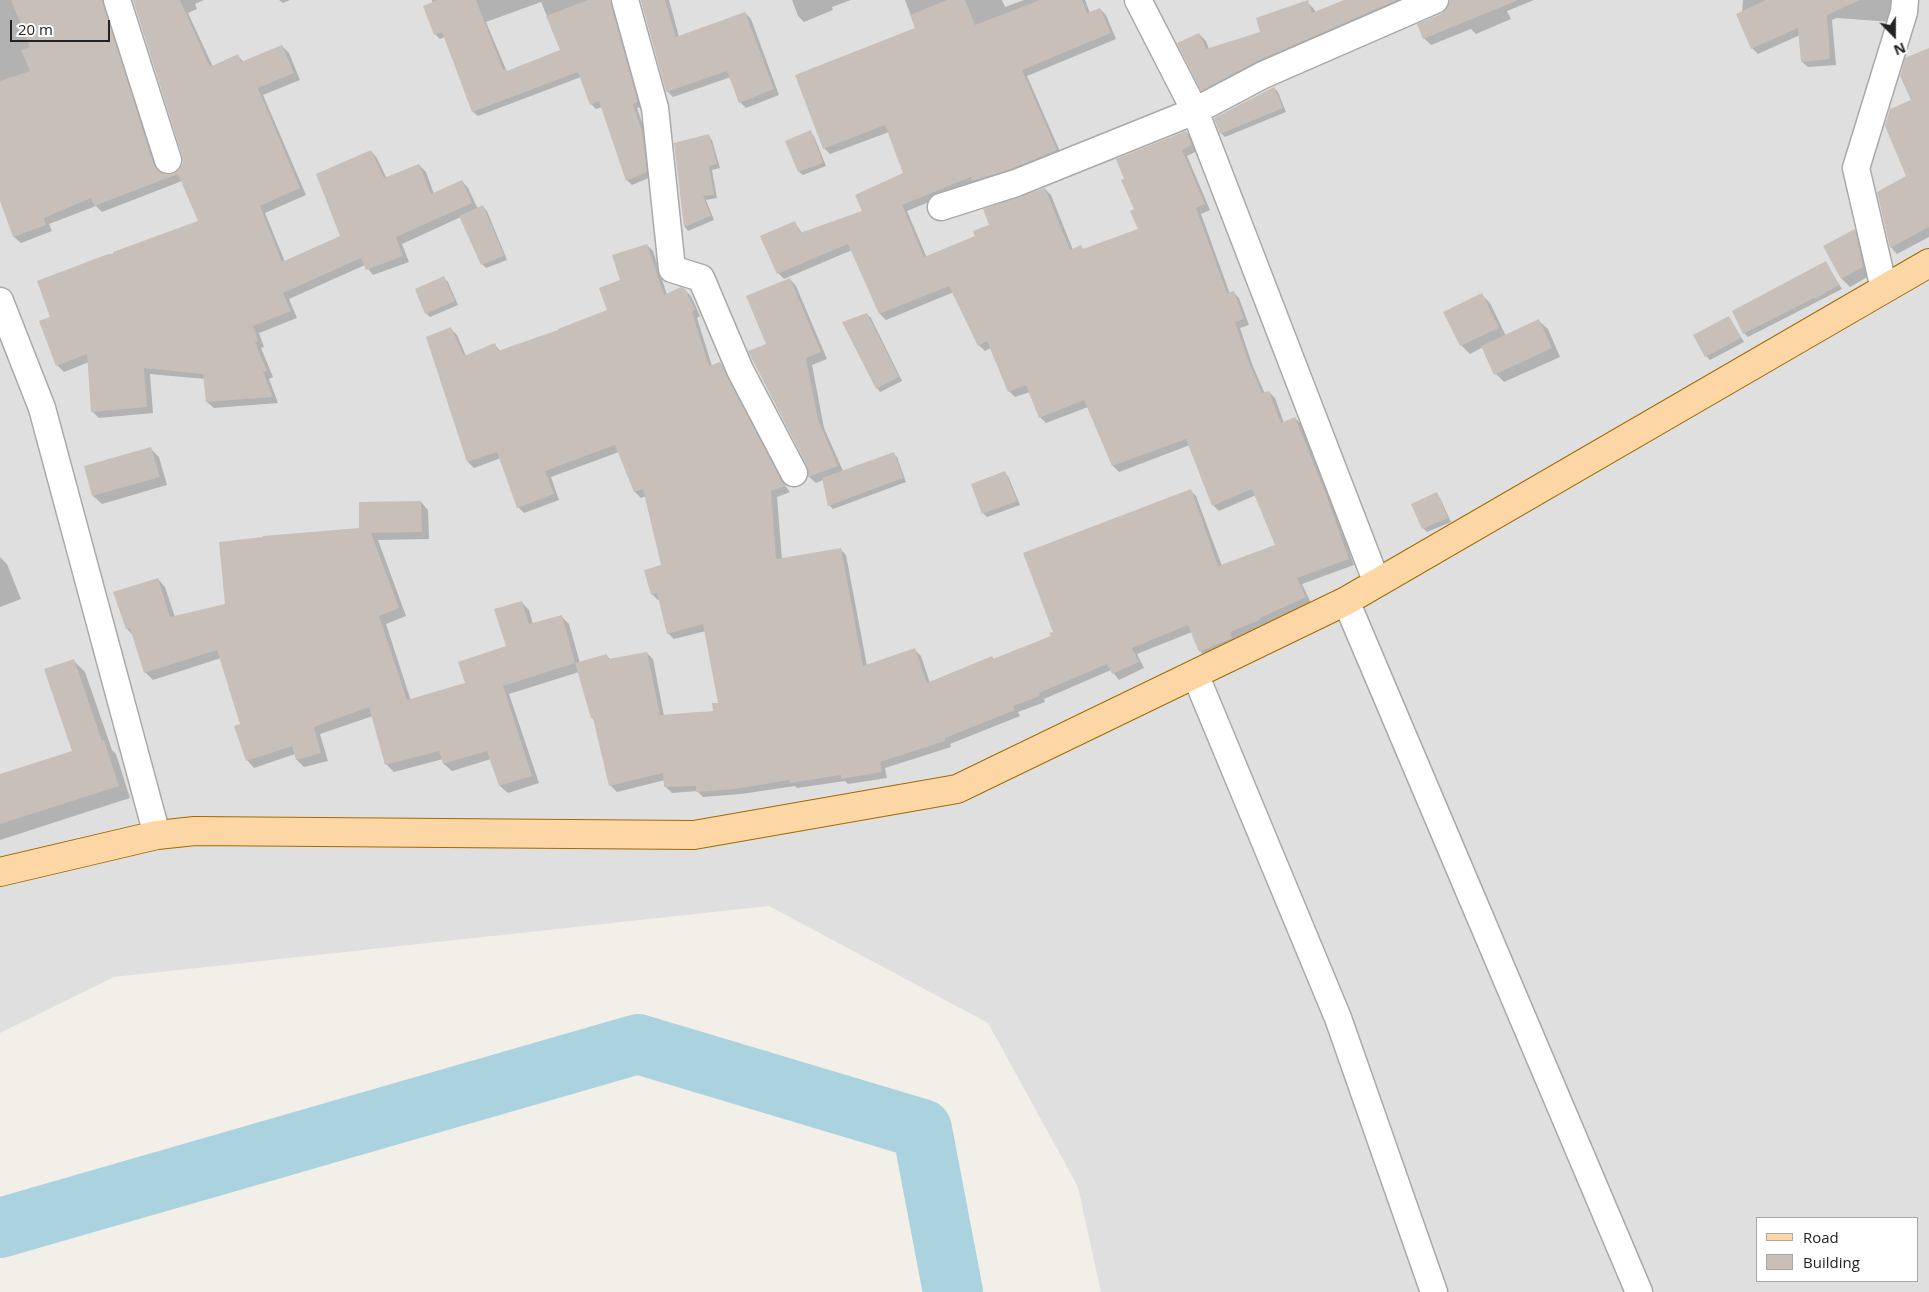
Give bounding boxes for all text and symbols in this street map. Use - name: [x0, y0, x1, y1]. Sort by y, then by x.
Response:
- scale bar: [12, 10, 112, 42]
- north arrow: [1869, 10, 1919, 60]
- text: 20 m: [18, 19, 53, 39]
- text: N: [1891, 38, 1909, 60]
- legend: [1756, 1217, 1919, 1282]
- text: Road: [1803, 1227, 1839, 1247]
- text: Building: [1803, 1252, 1860, 1272]

